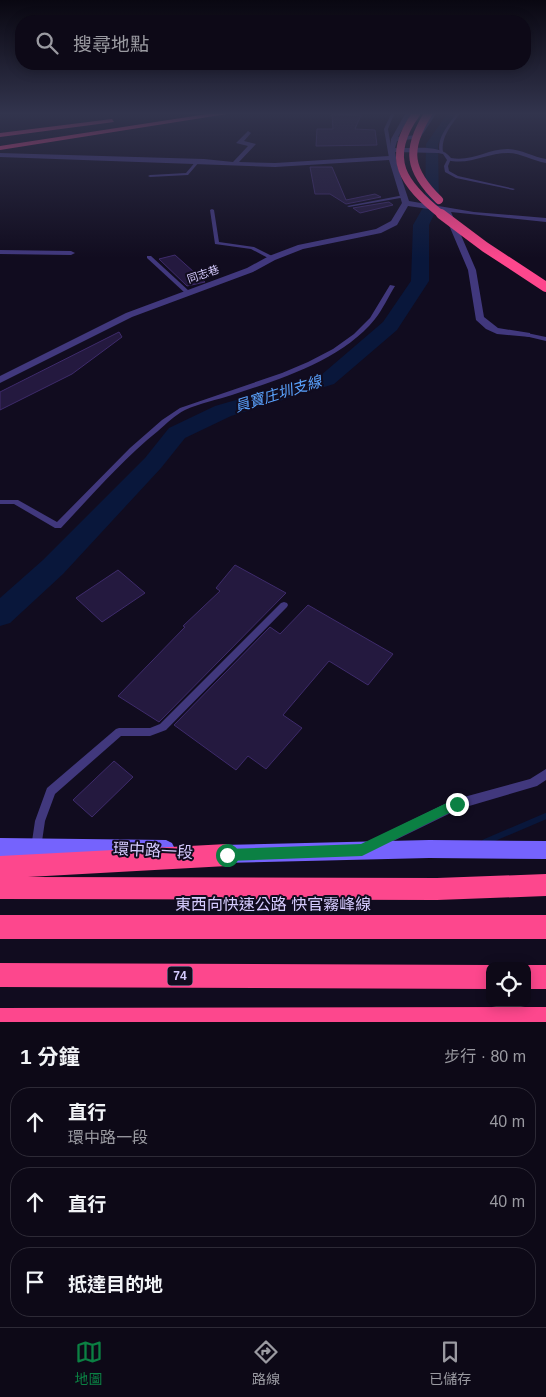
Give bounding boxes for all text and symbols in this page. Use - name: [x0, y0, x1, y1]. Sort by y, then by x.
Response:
- search box: [15, 15, 531, 70]
- icon: search: [33, 29, 61, 57]
- text: 搜尋地點: [73, 34, 149, 55]
- street label: 同志巷: [185, 263, 221, 285]
- water label: 員寶庄圳支線: [232, 372, 325, 415]
- route end: [446, 793, 469, 816]
- street label: 環中路一段: [113, 840, 193, 861]
- route start: [216, 844, 239, 867]
- street label: 東西向快速公路 快官霧峰線: [175, 896, 371, 913]
- map controls: [486, 962, 531, 1007]
- button: locate: [486, 962, 531, 1007]
- road number: 74: [168, 966, 192, 986]
- text: 1 分鐘: [20, 1045, 80, 1068]
- text: 步行 · 80 m: [444, 1048, 526, 1065]
- text: 直行: [68, 1102, 106, 1123]
- icon: ahead: [21, 1108, 49, 1136]
- text: 40 m: [489, 1113, 525, 1130]
- text: 環中路一段: [68, 1129, 148, 1146]
- icon: ahead: [21, 1188, 49, 1216]
- text: 40 m: [489, 1193, 525, 1210]
- text: 直行: [68, 1194, 106, 1215]
- icon: arrive: [21, 1268, 49, 1296]
- text: 抵達目的地: [68, 1274, 163, 1295]
- tab: 地圖: [75, 1338, 103, 1388]
- tab: 路線: [252, 1338, 280, 1388]
- tab: 已儲存: [429, 1338, 471, 1388]

